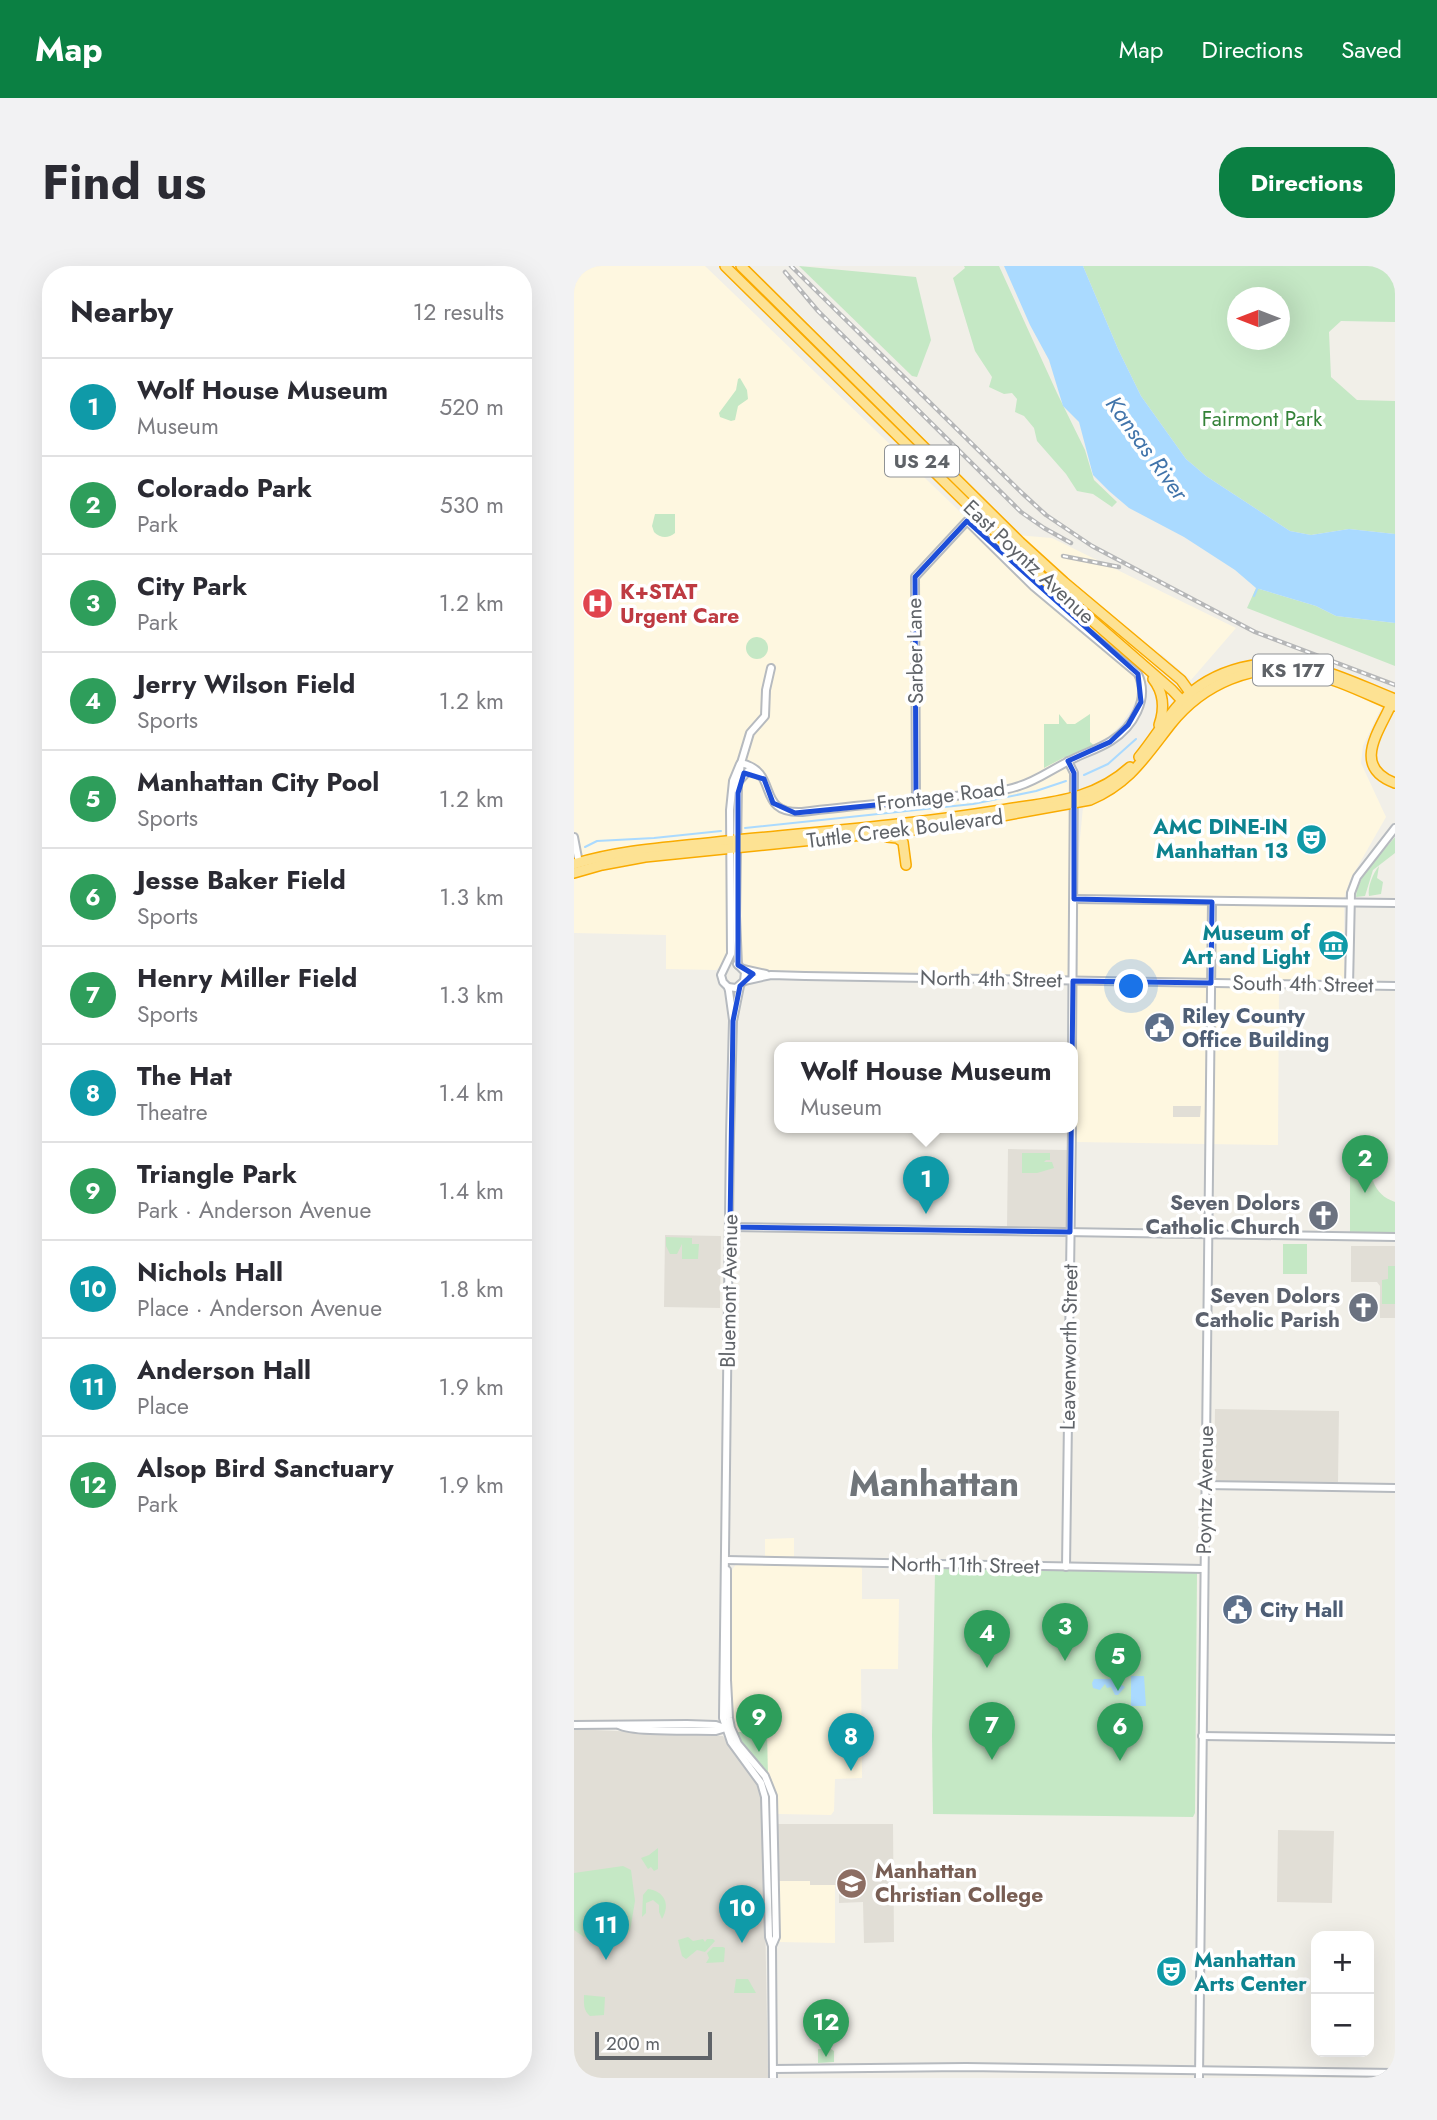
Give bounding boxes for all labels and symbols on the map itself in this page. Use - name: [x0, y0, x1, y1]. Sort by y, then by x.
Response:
- north arrow: [1227, 287, 1290, 350]
- water label: Kansas River: [1098, 389, 1197, 508]
- park label: Fairmont Park: [1202, 404, 1323, 434]
- road number: US 24: [885, 446, 959, 476]
- street label: East Poyntz Avenue: [957, 493, 1102, 631]
- place label: K+STAT Urgent Care: [620, 577, 739, 631]
- hospital icon: K+STAT Urgent Care: [580, 587, 614, 621]
- street label: Sarber Lane: [899, 597, 931, 705]
- road number: KS 177: [1253, 654, 1333, 686]
- street label: Frontage Road: [875, 773, 1007, 819]
- street label: Tuttle Creek Boulevard: [805, 802, 1005, 856]
- place label: AMC DINE-IN Manhattan 13: [1152, 812, 1288, 866]
- theatre icon: AMC DINE-IN Manhattan 13: [1294, 822, 1328, 856]
- place label: Museum of Art and Light: [1181, 918, 1311, 972]
- museum icon: Museum of Art and Light: [1316, 928, 1350, 962]
- street label: North 4th Street: [920, 963, 1062, 995]
- street label: South 4th Street: [1232, 968, 1374, 1000]
- your location: [1114, 969, 1148, 1003]
- place label: Riley County Office Building: [1182, 1001, 1329, 1055]
- public building icon: Riley County Office Building: [1142, 1011, 1176, 1045]
- pin: 2: [1342, 1135, 1388, 1193]
- pin: 1: [903, 1156, 949, 1214]
- place label: Seven Dolors Catholic Church: [1145, 1188, 1300, 1242]
- church icon: Seven Dolors Catholic Church: [1306, 1198, 1340, 1232]
- street label: Bluemont Avenue: [713, 1214, 745, 1368]
- street label: Leavenworth Street: [1053, 1264, 1085, 1430]
- place label: Seven Dolors Catholic Parish: [1195, 1281, 1340, 1335]
- church icon: Seven Dolors Catholic Parish: [1346, 1291, 1380, 1325]
- street label: Poyntz Avenue: [1189, 1425, 1221, 1555]
- district label: Manhattan: [849, 1459, 1019, 1509]
- street label: North 11th Street: [890, 1549, 1040, 1581]
- public building icon: City Hall: [1220, 1593, 1254, 1627]
- place label: City Hall: [1260, 1595, 1344, 1625]
- pin: 3: [1042, 1603, 1088, 1661]
- pin: 4: [964, 1610, 1010, 1668]
- pin: 5: [1095, 1633, 1141, 1691]
- pin: 9: [736, 1694, 782, 1752]
- pin: 7: [969, 1702, 1015, 1760]
- pin: 6: [1097, 1703, 1143, 1761]
- pin: 8: [828, 1713, 874, 1771]
- place label: Manhattan Christian College: [875, 1856, 1043, 1910]
- school or university icon: Manhattan Christian College: [835, 1866, 869, 1900]
- pin: 10: [719, 1885, 765, 1943]
- pin: 11: [583, 1902, 629, 1960]
- place label: Manhattan Arts Center: [1193, 1945, 1307, 1999]
- theatre icon: Manhattan Arts Center: [1154, 1955, 1188, 1989]
- pin: 12: [803, 1999, 849, 2057]
- scale bar: [595, 2029, 712, 2061]

